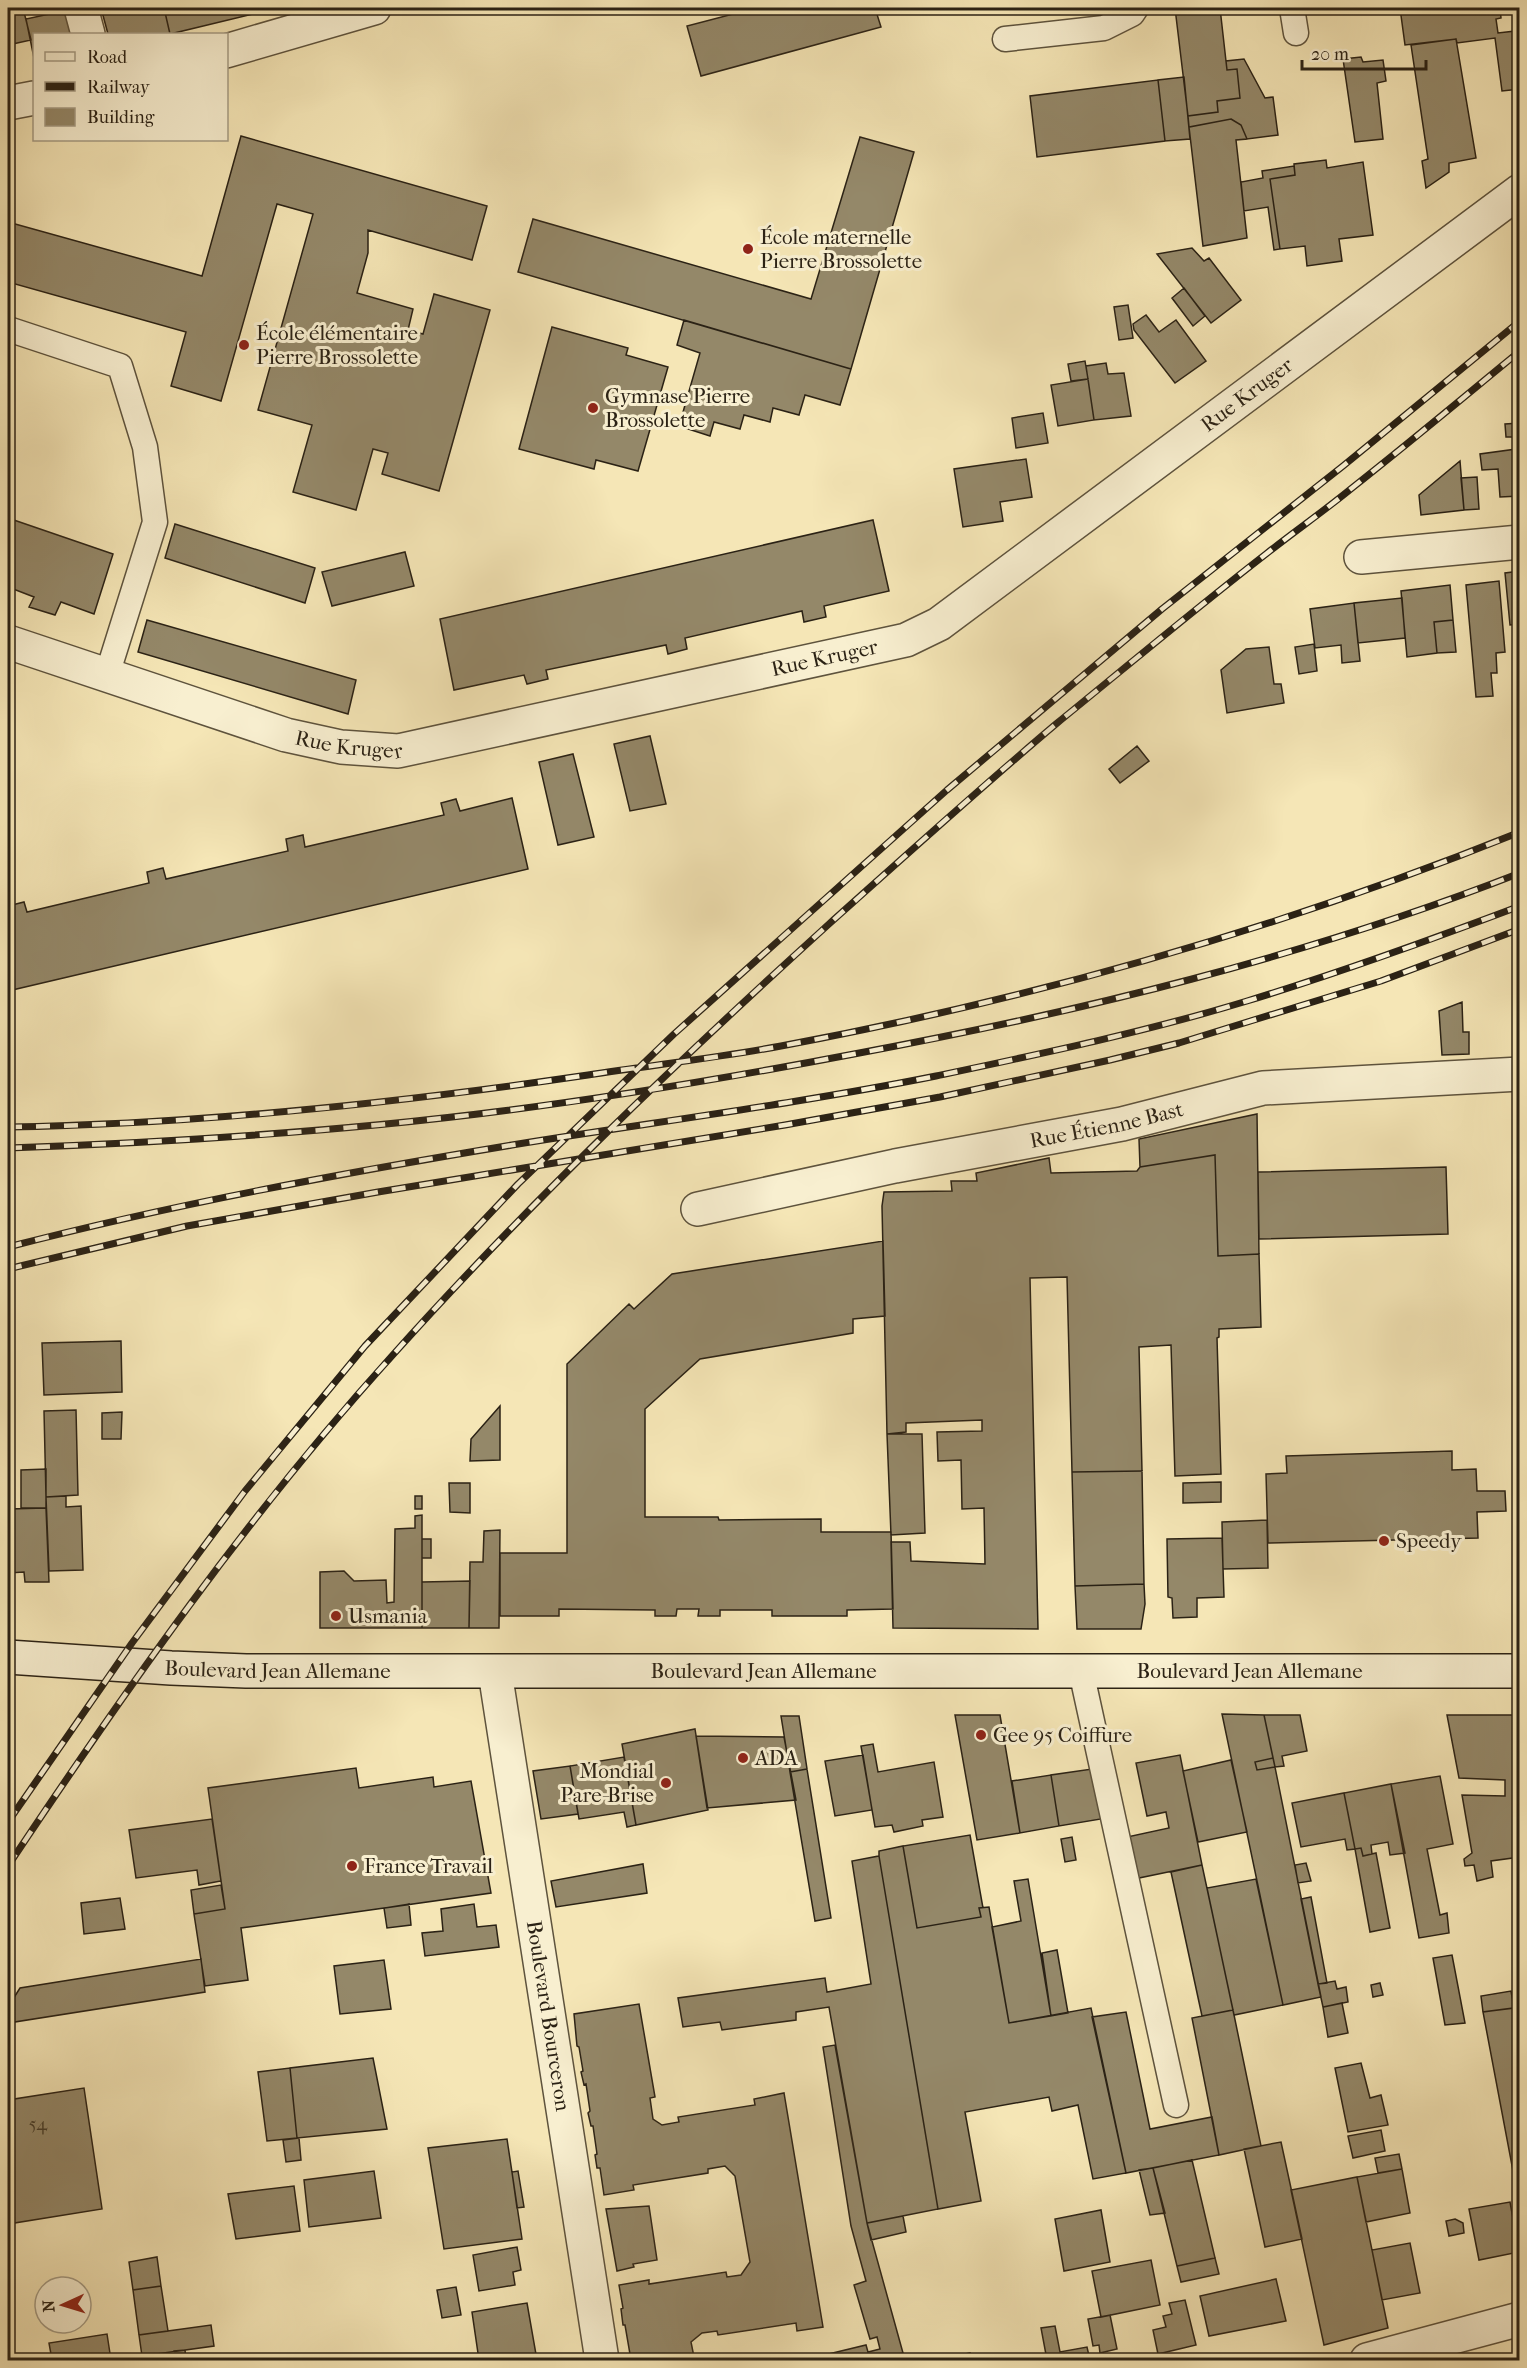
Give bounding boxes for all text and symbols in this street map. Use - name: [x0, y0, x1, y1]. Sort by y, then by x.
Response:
- legend: [33, 33, 228, 141]
- scale bar: [1302, 33, 1426, 71]
- text: 20 m: [1311, 44, 1349, 65]
- text: Road: [87, 47, 127, 68]
- text: Railway: [87, 77, 151, 98]
- text: Building: [87, 107, 155, 128]
- place label: École maternelle Pierre Brossolette: [760, 225, 922, 273]
- marker: École maternelle Pierre Brossolette: [741, 242, 755, 256]
- place label: École élémentaire Pierre Brossolette: [256, 321, 418, 369]
- marker: École élémentaire Pierre Brossolette: [237, 338, 251, 352]
- street label: Rue Kruger: [1196, 353, 1297, 437]
- place label: Gymnase Pierre Brossolette: [605, 384, 750, 432]
- marker: Gymnase Pierre Brossolette: [586, 401, 600, 415]
- street label: Rue Kruger: [769, 635, 880, 681]
- street label: Rue Kruger: [293, 725, 405, 764]
- street label: Rue Étienne Bast: [1028, 1097, 1186, 1153]
- place label: Speedy: [1396, 1529, 1462, 1553]
- marker: Speedy: [1377, 1534, 1391, 1548]
- place label: Usmania: [348, 1604, 428, 1628]
- marker: Usmania: [329, 1609, 343, 1623]
- street label: Boulevard Jean Allemane: [164, 1656, 391, 1683]
- street label: Boulevard Jean Allemane: [651, 1659, 877, 1683]
- street label: Boulevard Jean Allemane: [1137, 1659, 1363, 1683]
- place label: Gee 95 Coiffure: [993, 1723, 1132, 1747]
- marker: Gee 95 Coiffure: [974, 1728, 988, 1742]
- place label: ADA: [754, 1746, 798, 1770]
- marker: ADA: [736, 1751, 750, 1765]
- place label: Mondial Pare-Brise: [560, 1759, 654, 1807]
- marker: Mondial Pare-Brise: [659, 1776, 673, 1790]
- place label: France Travail: [364, 1854, 493, 1878]
- marker: France Travail: [345, 1859, 359, 1873]
- street label: Boulevard Bourceron: [522, 1919, 575, 2113]
- house number: 54: [29, 2114, 48, 2135]
- north arrow: [33, 2275, 93, 2335]
- text: N: [39, 2298, 58, 2313]

